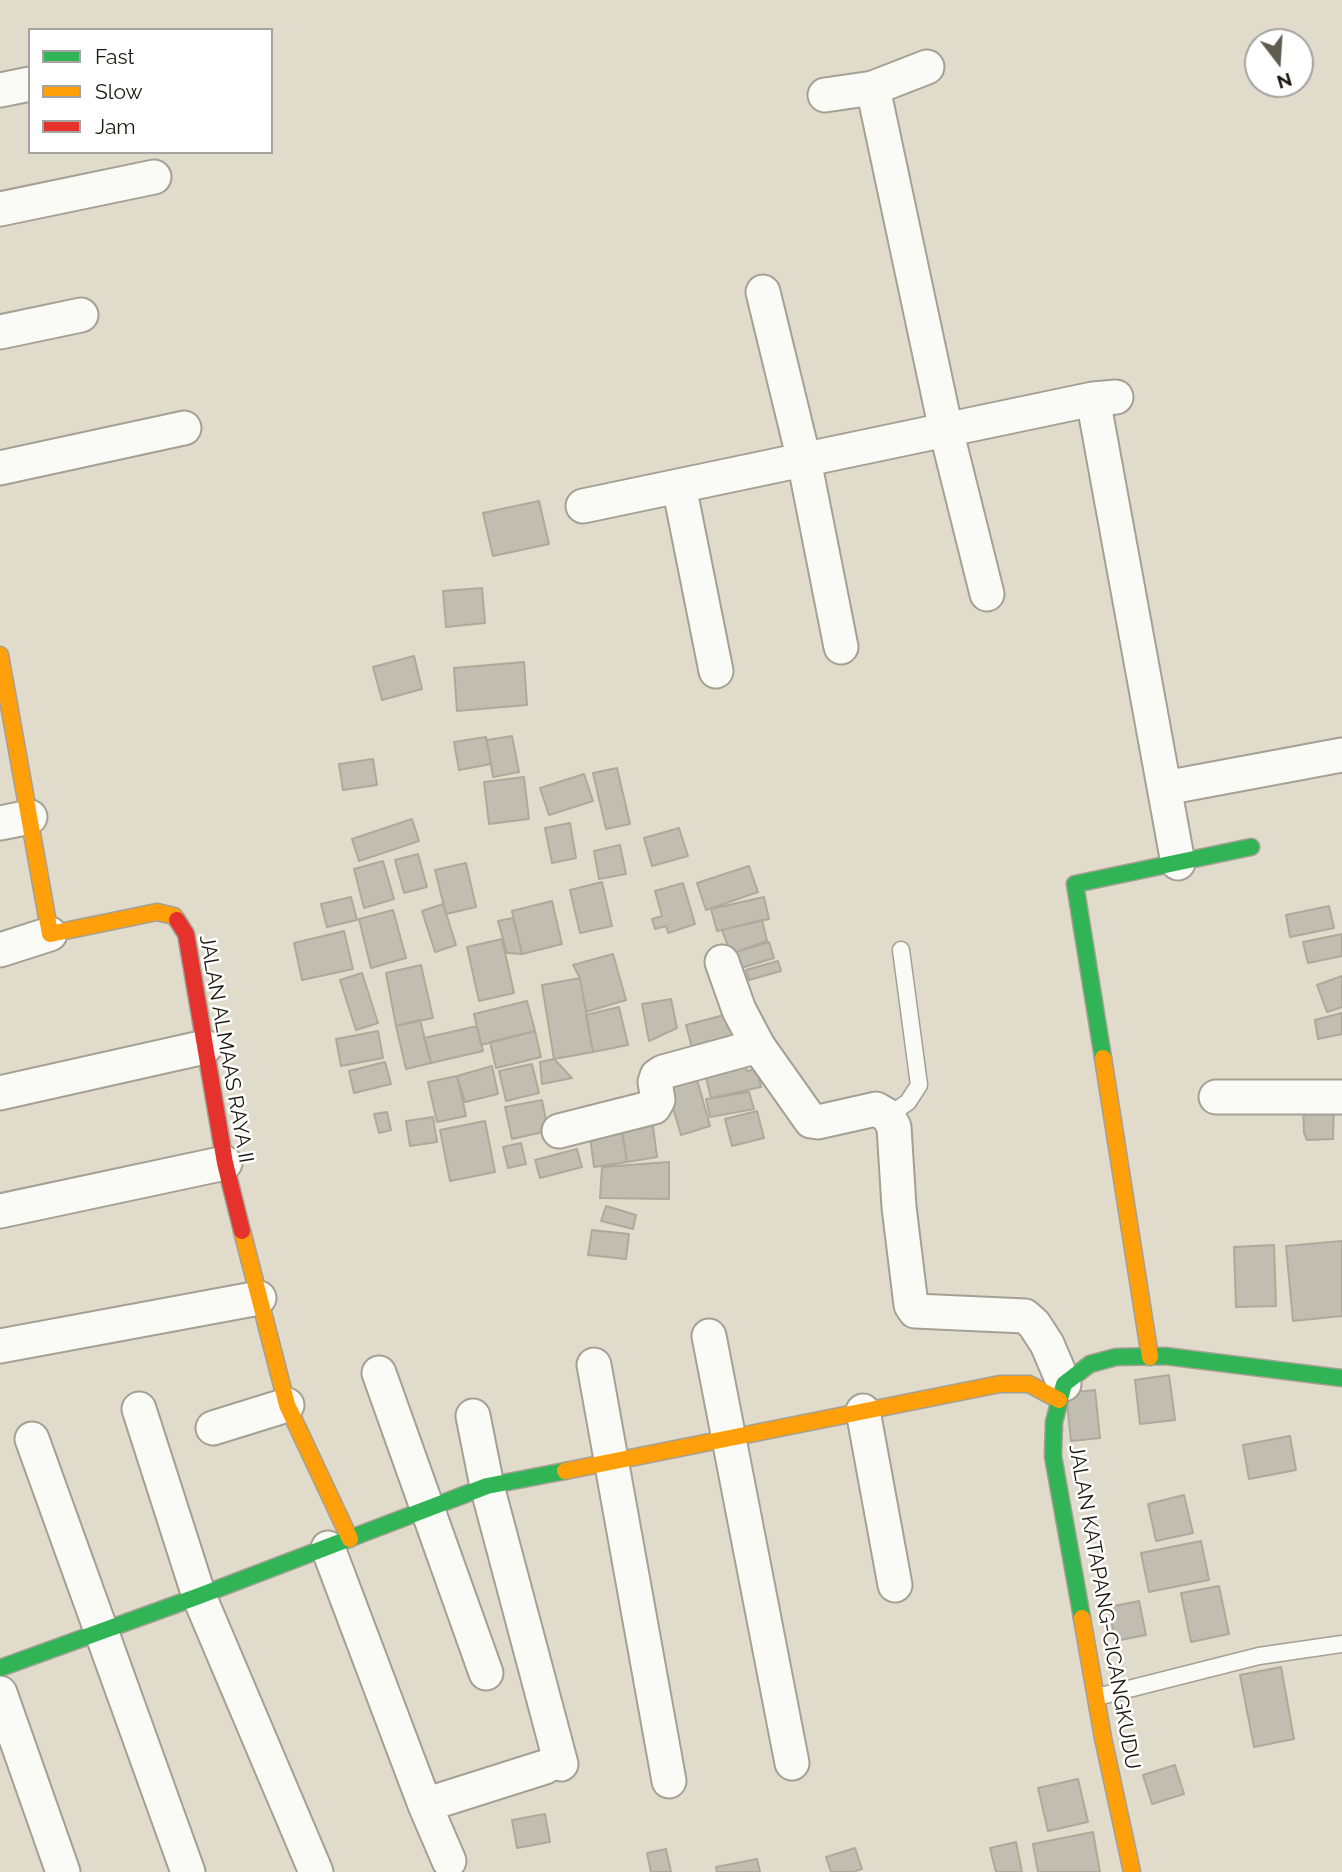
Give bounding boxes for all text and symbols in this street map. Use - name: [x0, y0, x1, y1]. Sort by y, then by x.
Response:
- legend: [28, 28, 273, 154]
- north arrow: [1244, 28, 1314, 98]
- text: Fast: [95, 44, 135, 69]
- text: N: [1274, 69, 1295, 94]
- text: Slow: [95, 79, 143, 104]
- text: Jam: [95, 114, 136, 139]
- street label: JALAN ALMAAS RAYA II: [194, 933, 258, 1165]
- street label: JALAN KATAPANG-CICANGKUDU: [1063, 1443, 1145, 1771]

